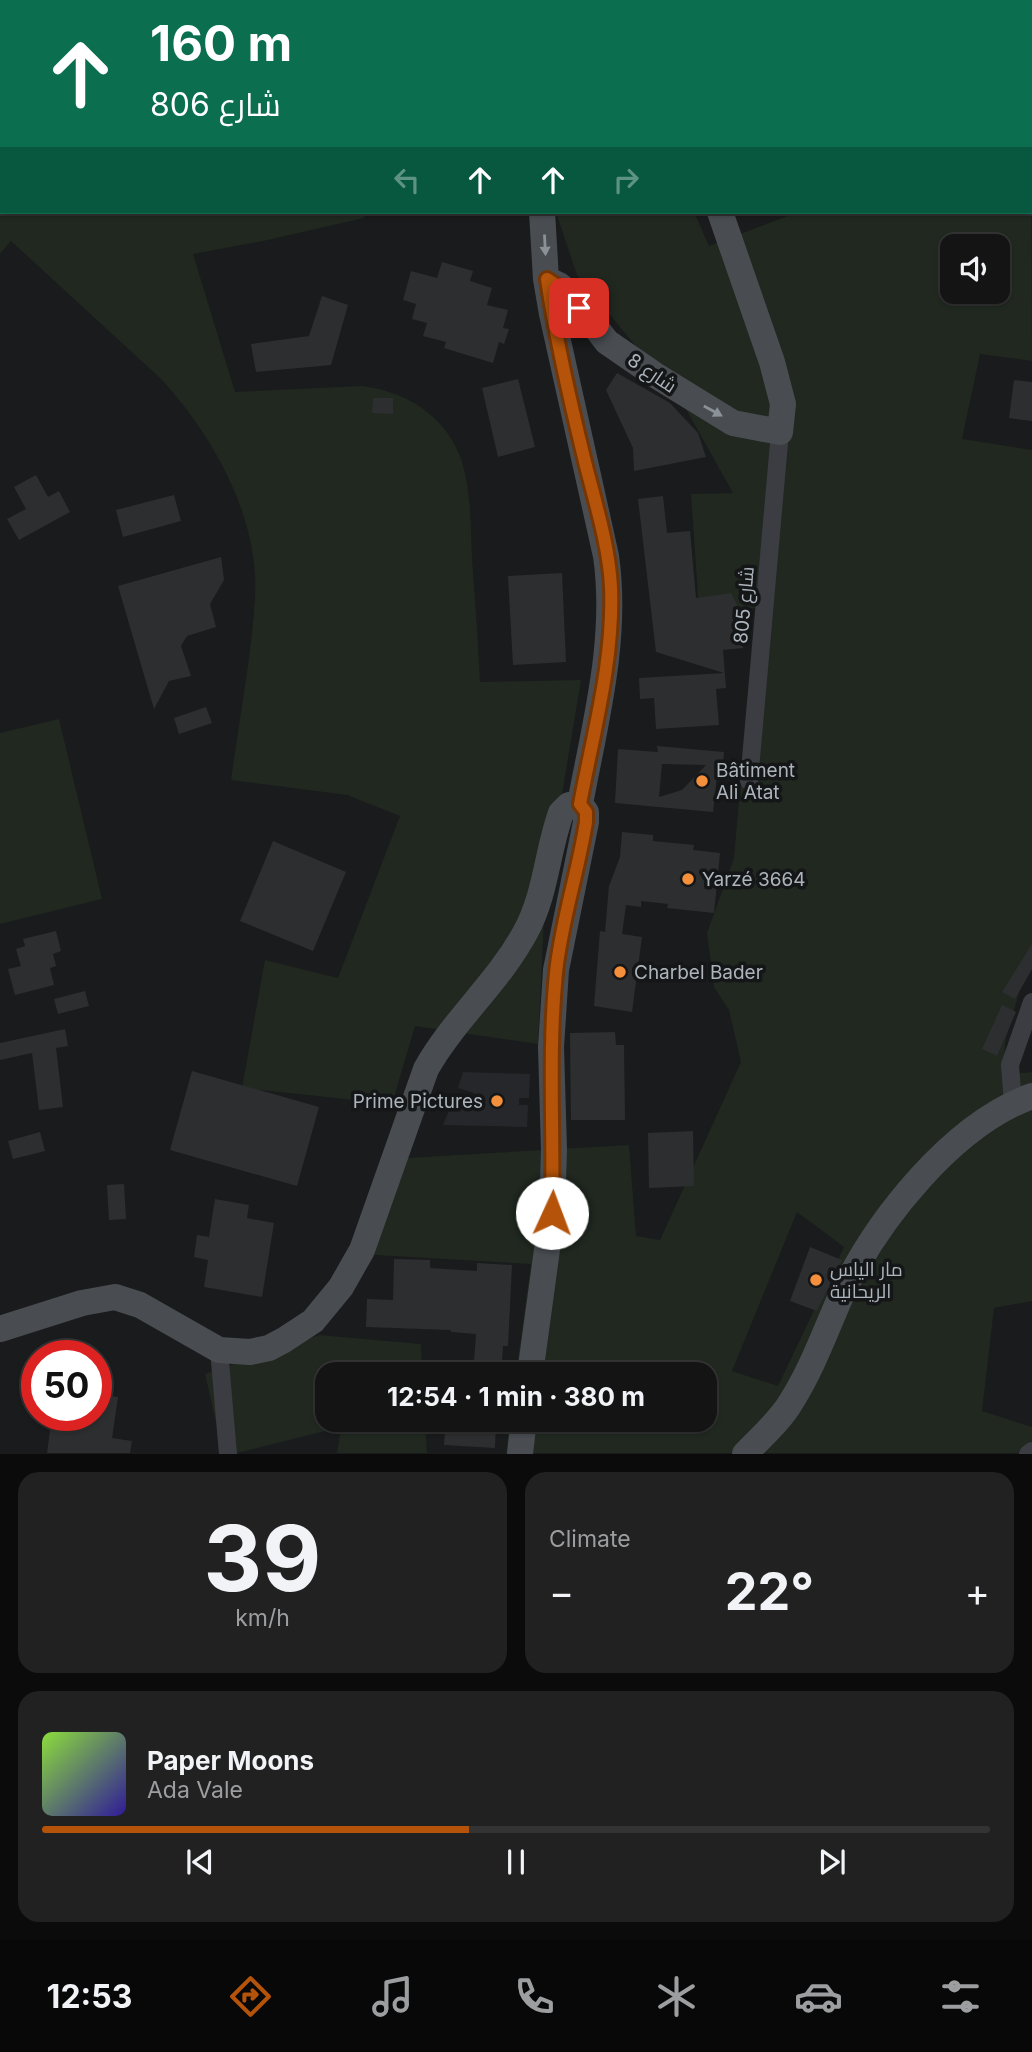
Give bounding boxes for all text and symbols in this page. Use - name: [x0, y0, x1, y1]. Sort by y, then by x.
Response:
- text: 160 m: [150, 14, 292, 73]
- icon: ahead: [35, 28, 126, 119]
- text: شارع 806: [150, 85, 281, 124]
- icon: left: [388, 161, 426, 199]
- icon: ahead: [461, 161, 499, 199]
- icon: ahead: [534, 161, 572, 199]
- icon: right: [607, 161, 645, 199]
- one-way arrow: [540, 234, 551, 256]
- map controls: [940, 234, 1010, 304]
- button: sound: [940, 234, 1010, 304]
- pin: [549, 278, 609, 338]
- icon: arrive: [560, 289, 598, 327]
- street label: شارع 8: [622, 348, 681, 399]
- one-way arrow: [703, 405, 722, 417]
- street label: شارع 805: [729, 565, 761, 645]
- place label: Bâtiment Ali Atat: [716, 759, 795, 804]
- marker: Bâtiment Ali Atat: [694, 773, 710, 789]
- place label: Yarzé 3664: [702, 868, 806, 891]
- marker: Yarzé 3664: [680, 871, 696, 887]
- place label: Charbel Bader: [634, 961, 763, 984]
- marker: Charbel Bader: [612, 964, 628, 980]
- place label: Prime Pictures: [353, 1090, 483, 1113]
- marker: Prime Pictures: [489, 1093, 505, 1109]
- position arrow: [515, 1176, 589, 1250]
- place label: مار الياس الريحانية: [830, 1258, 903, 1303]
- marker: مار الياس الريحانية: [808, 1272, 824, 1288]
- speed limit sign: 50: [21, 1340, 112, 1431]
- text: 12:54 · 1 min · 380 m: [387, 1381, 645, 1412]
- text: 39: [204, 1503, 321, 1613]
- text: Climate: [549, 1525, 631, 1553]
- text: 22°: [725, 1560, 814, 1623]
- text: −: [549, 1569, 574, 1615]
- text: +: [965, 1569, 990, 1615]
- text: km/h: [235, 1604, 290, 1632]
- text: Paper Moons: [147, 1745, 314, 1776]
- text: Ada Vale: [147, 1776, 243, 1804]
- icon: previous: [181, 1843, 219, 1881]
- icon: pause: [497, 1843, 535, 1881]
- icon: next: [813, 1843, 851, 1881]
- icon: directions: [226, 1972, 275, 2021]
- icon: music: [368, 1972, 417, 2021]
- icon: phone: [510, 1972, 559, 2021]
- icon: climate: [652, 1972, 701, 2021]
- icon: car: [794, 1972, 843, 2021]
- icon: filters: [936, 1972, 985, 2021]
- text: 12:53: [47, 1977, 132, 2016]

